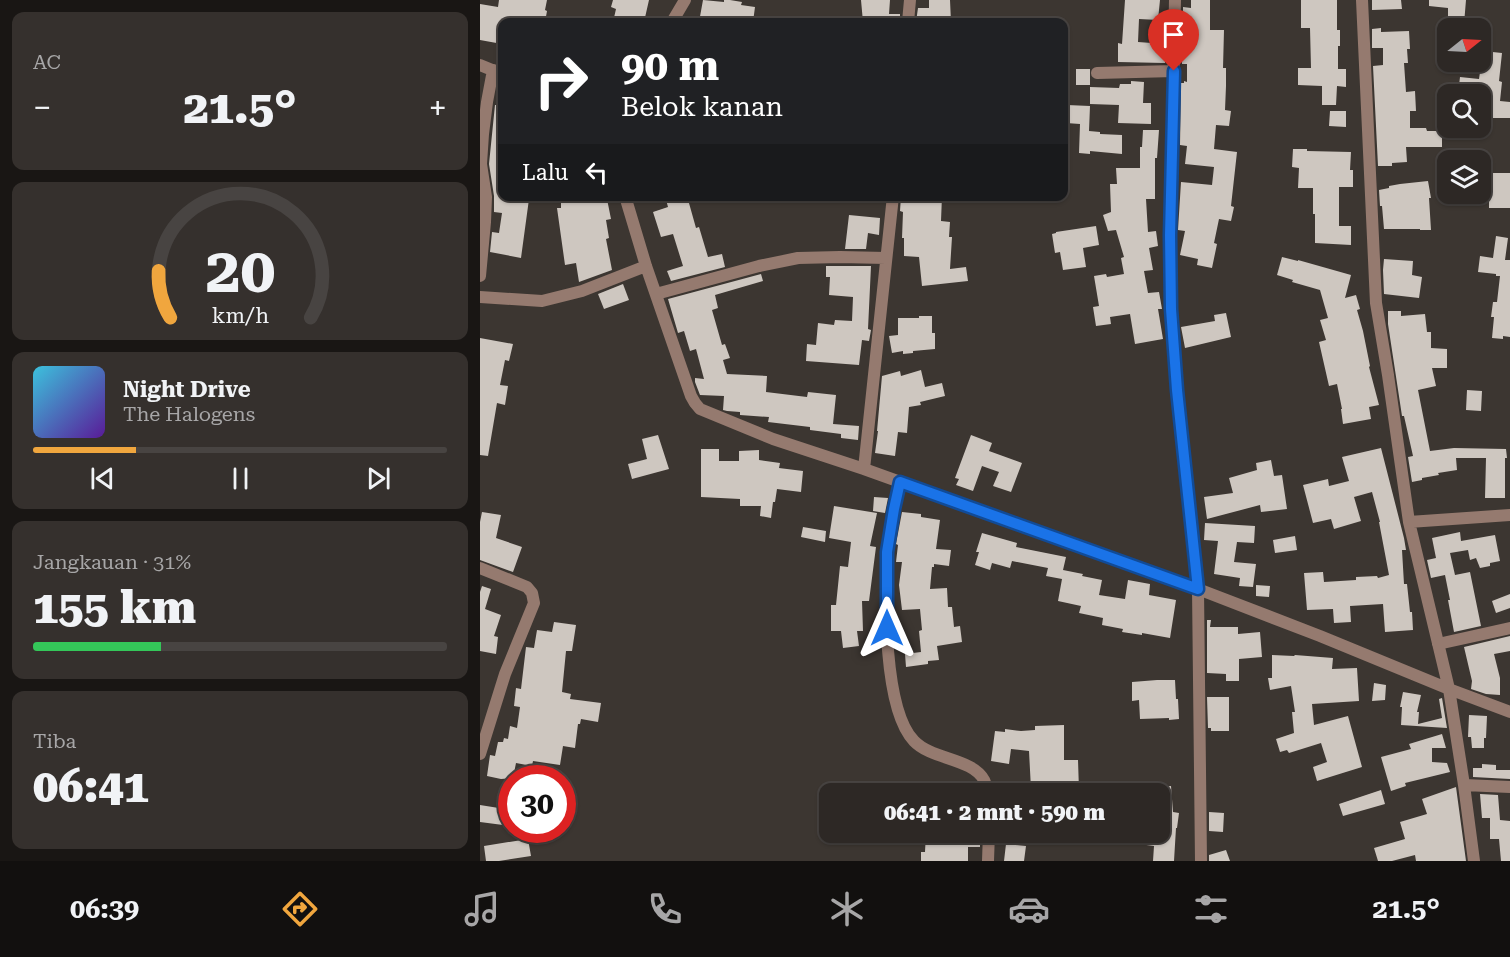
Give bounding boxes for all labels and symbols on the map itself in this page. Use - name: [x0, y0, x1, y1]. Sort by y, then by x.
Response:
- pin: [1148, 9, 1199, 71]
- north arrow: [1437, 18, 1491, 72]
- position arrow: [855, 596, 919, 660]
- speed limit sign: 30: [498, 765, 576, 843]

